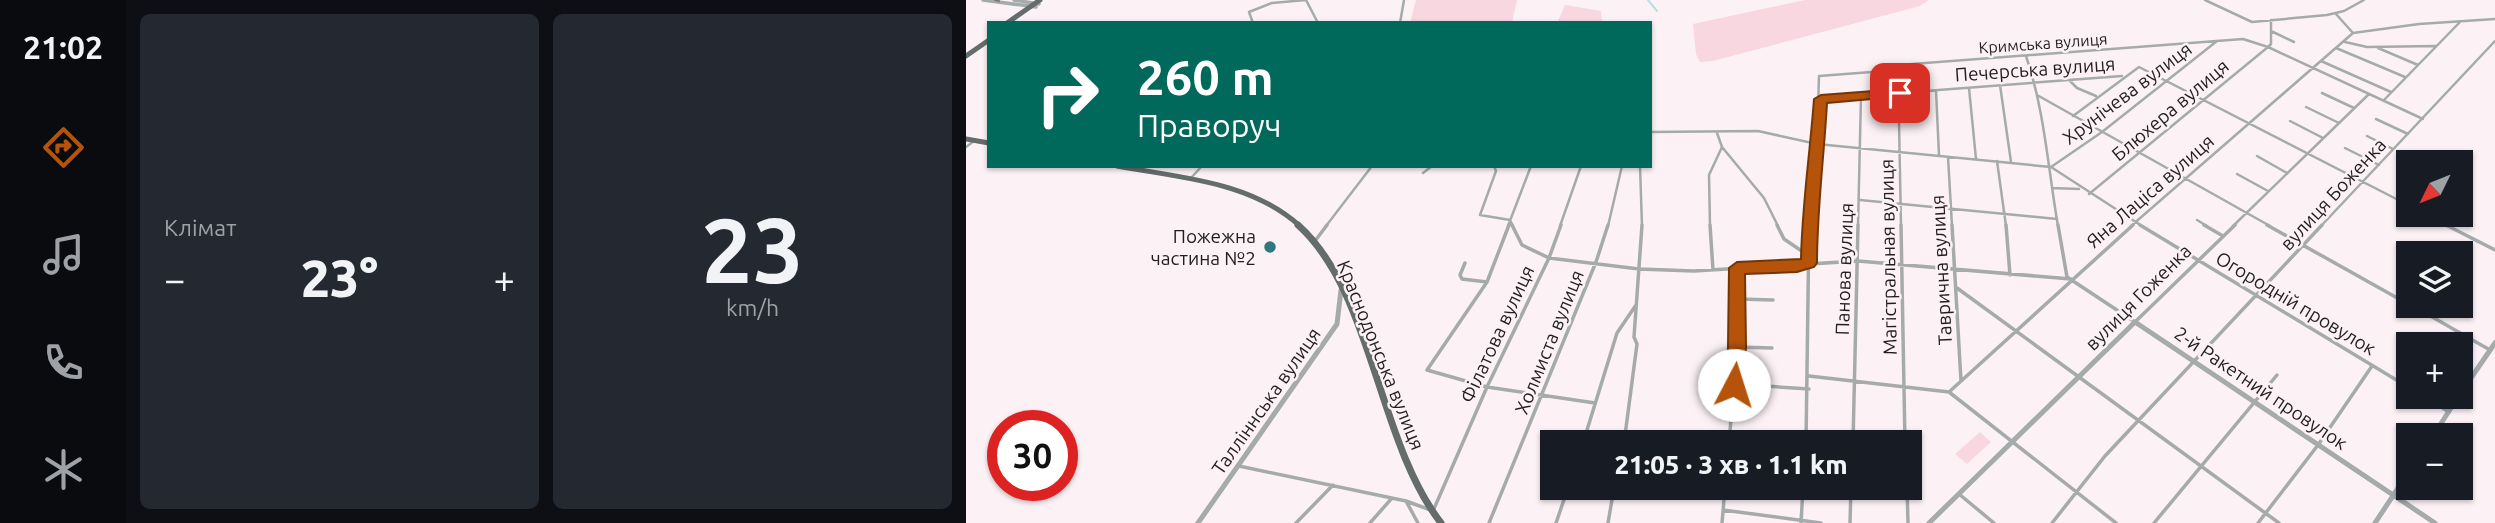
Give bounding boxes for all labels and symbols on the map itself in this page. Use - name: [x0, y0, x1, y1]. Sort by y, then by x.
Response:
- street label: Кримська вулиця: [1978, 30, 2108, 56]
- street label: Хрунічева вулиця: [2058, 37, 2196, 149]
- street label: Печерська вулиця: [1954, 52, 2116, 86]
- street label: Блюхера вулиця: [2107, 55, 2233, 165]
- pin: [1870, 63, 1930, 123]
- street label: Яна Лаціса вулиця: [2082, 130, 2218, 252]
- street label: вулиця Боженка: [2276, 134, 2390, 254]
- north arrow: [2396, 150, 2473, 228]
- street label: Магістральная вулиця: [1875, 159, 1901, 355]
- street label: Таврична вулиця: [1926, 194, 1956, 346]
- street label: Панова вулиця: [1831, 202, 1857, 336]
- place label: Пожежна частина №2: [1151, 225, 1256, 269]
- marker: Пожежна частина №2: [1262, 239, 1278, 255]
- street label: вулиця Гоженка: [2080, 239, 2196, 355]
- street label: Огородній провулок: [2212, 247, 2380, 360]
- street label: Краснодонська вулиця: [1333, 257, 1429, 453]
- street label: Філатова вулиця: [1456, 262, 1538, 406]
- street label: Холмиста вулиця: [1510, 267, 1588, 417]
- street label: 2-й Ракетний провулок: [2170, 322, 2352, 454]
- street label: Талліннська вулиця: [1207, 323, 1325, 479]
- position arrow: [1697, 348, 1771, 422]
- speed limit sign: 30: [987, 410, 1078, 501]

